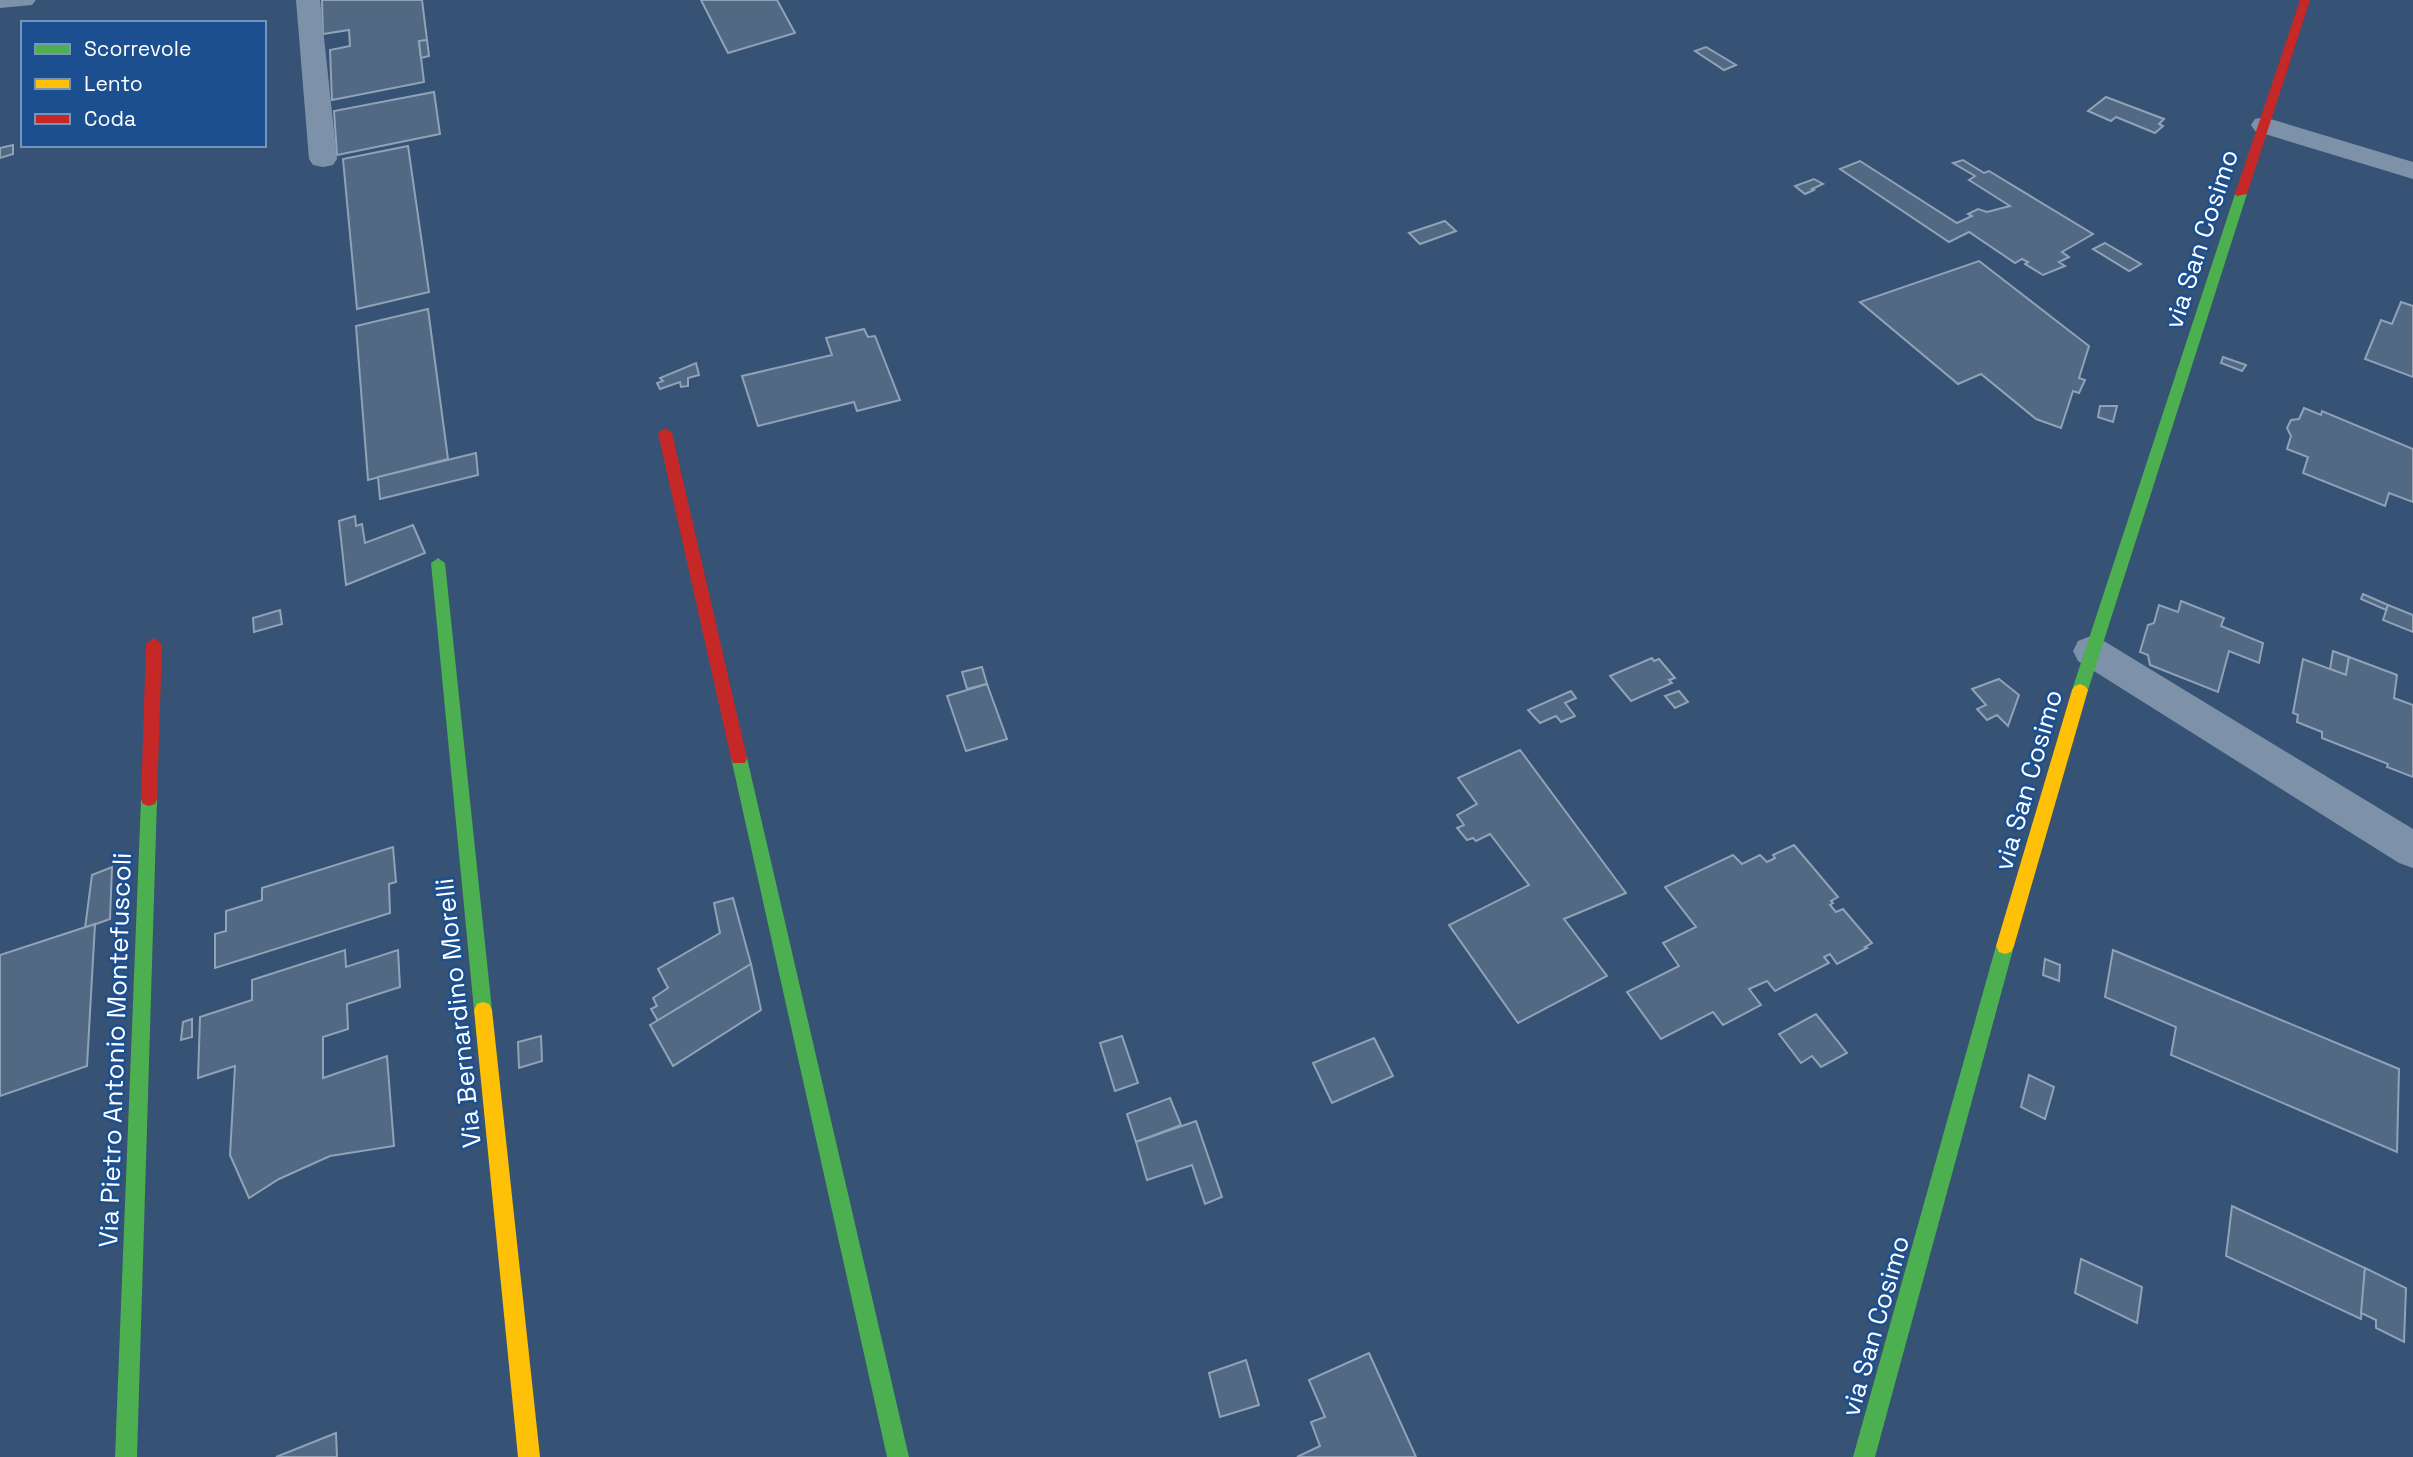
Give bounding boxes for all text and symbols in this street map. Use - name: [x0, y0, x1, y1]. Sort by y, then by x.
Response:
- legend: [21, 21, 266, 147]
- text: Scorrevole: [84, 35, 191, 62]
- text: Lento: [84, 70, 143, 97]
- text: Coda: [84, 105, 136, 132]
- street label: via San Cosimo: [2156, 145, 2246, 333]
- street label: via San Cosimo: [1986, 686, 2070, 874]
- street label: Via Pietro Antonio Montefuscoli: [91, 852, 139, 1248]
- street label: Via Bernardino Morelli: [427, 877, 489, 1149]
- street label: via San Cosimo: [1833, 1232, 1917, 1420]

